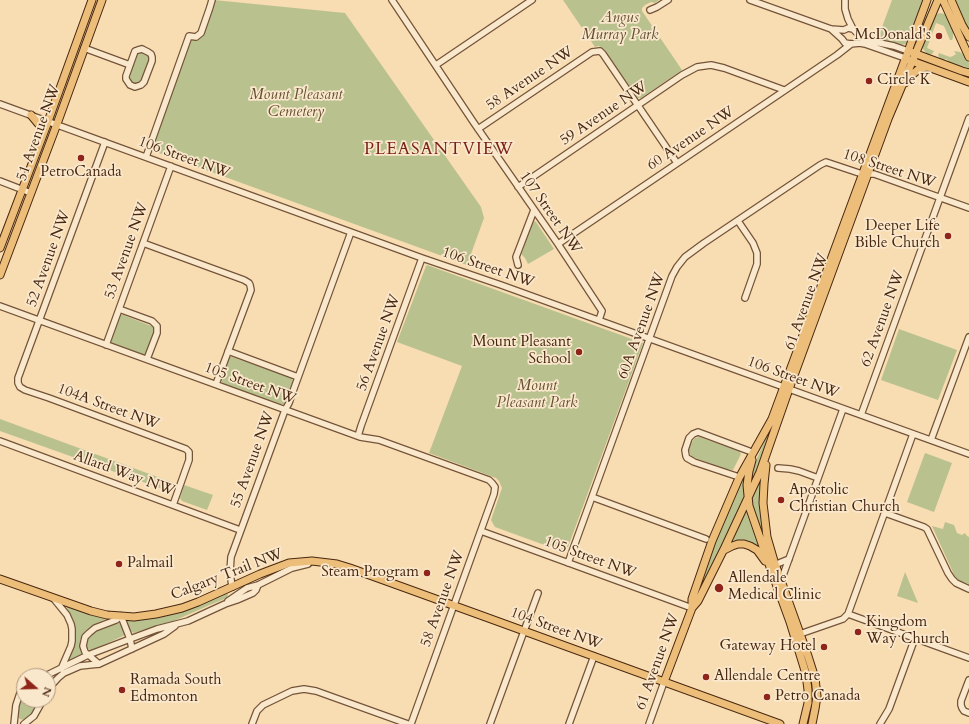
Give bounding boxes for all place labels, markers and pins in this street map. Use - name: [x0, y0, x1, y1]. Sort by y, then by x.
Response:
- place label: McDonald's: [855, 27, 931, 45]
- marker: McDonald's: [934, 31, 944, 41]
- place label: Circle K: [877, 72, 931, 90]
- marker: Circle K: [864, 76, 874, 86]
- marker: PetroCanada: [76, 153, 86, 163]
- place label: PetroCanada: [40, 164, 122, 182]
- place label: Deeper Life Bible Church: [854, 218, 940, 253]
- marker: Deeper Life Bible Church: [943, 231, 953, 241]
- place label: Mount Pleasant School: [472, 334, 571, 369]
- marker: Mount Pleasant School: [574, 347, 584, 357]
- place label: Apostolic Christian Church: [789, 482, 900, 517]
- marker: Apostolic Christian Church: [776, 495, 786, 505]
- place label: Palmail: [127, 555, 173, 573]
- marker: Palmail: [114, 559, 124, 569]
- place label: Steam Program: [321, 564, 419, 582]
- marker: Steam Program: [422, 568, 432, 578]
- place label: Allendale Medical Clinic: [728, 570, 821, 605]
- marker: Allendale Medical Clinic: [713, 582, 725, 594]
- place label: Kingdom Way Church: [866, 614, 949, 649]
- marker: Kingdom Way Church: [853, 627, 863, 637]
- place label: Gateway Hotel: [720, 638, 816, 656]
- marker: Gateway Hotel: [819, 642, 829, 652]
- place label: Allendale Centre: [714, 668, 821, 686]
- place label: Ramada South Edmonton: [130, 672, 221, 707]
- marker: Allendale Centre: [701, 672, 711, 682]
- marker: Ramada South Edmonton: [117, 685, 127, 695]
- place label: Petro Canada: [775, 688, 860, 706]
- marker: Petro Canada: [762, 692, 772, 702]

